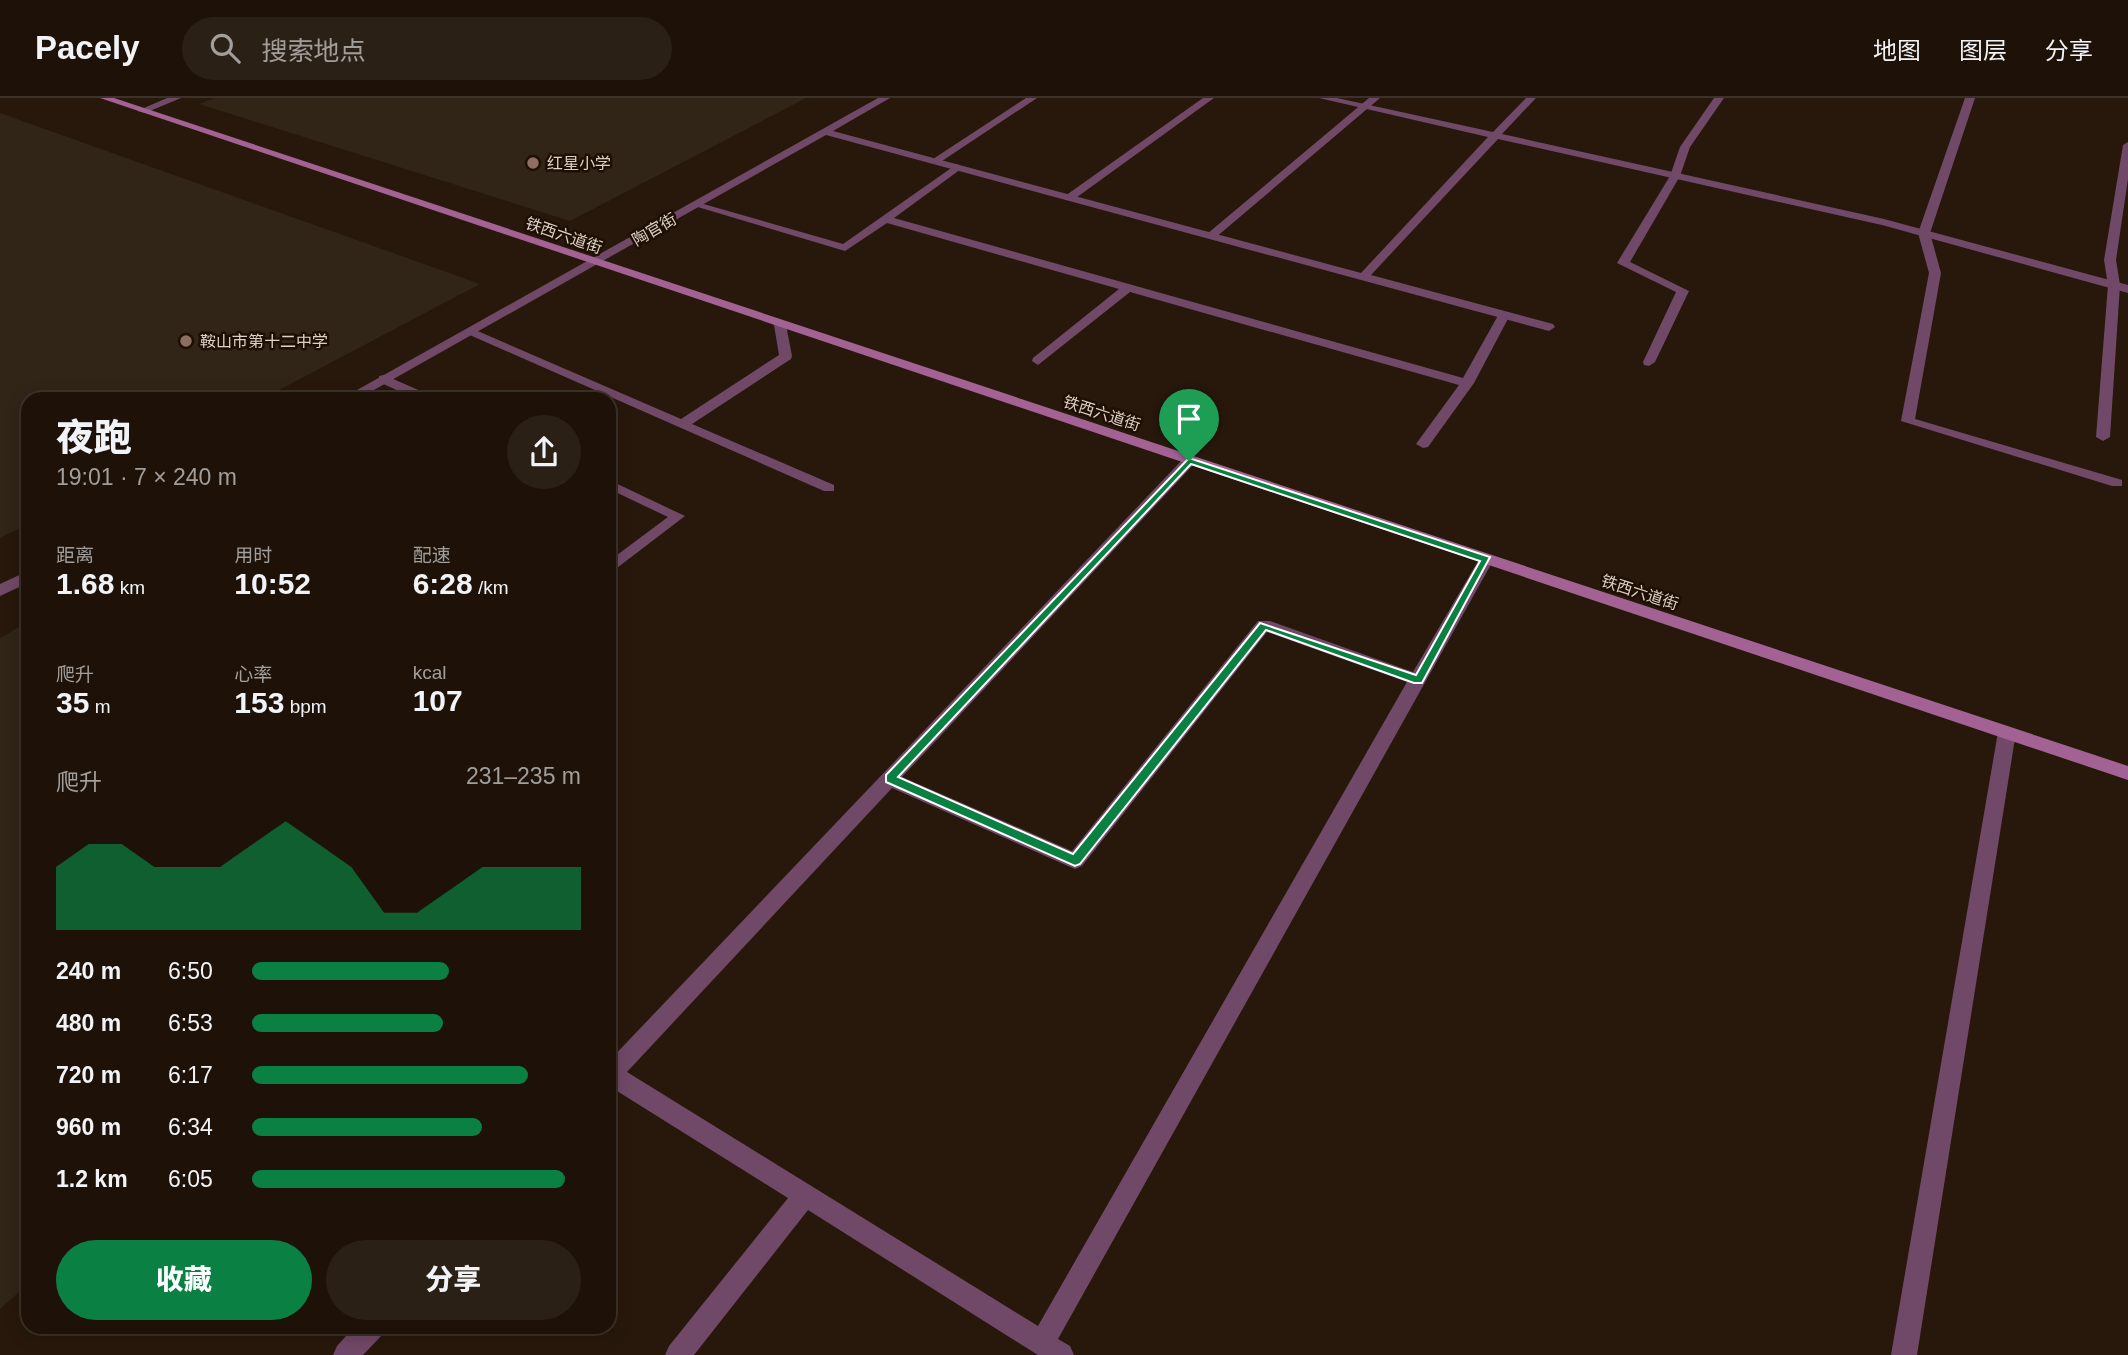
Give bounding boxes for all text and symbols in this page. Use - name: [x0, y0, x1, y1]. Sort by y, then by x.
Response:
- search box: [182, 17, 672, 80]
- text: Pacely: [35, 29, 140, 66]
- icon: search: [206, 29, 244, 67]
- text: 搜索地点: [262, 36, 366, 66]
- text: 地图: [1873, 37, 1921, 64]
- text: 图层: [1959, 37, 2007, 64]
- text: 分享: [2045, 37, 2093, 64]
- marker: 红星小学: [525, 155, 541, 171]
- place label: 红星小学: [547, 155, 611, 172]
- street label: 陶官街: [629, 210, 679, 249]
- street label: 铁西六道街: [523, 214, 604, 257]
- marker: 鞍山市第十二中学: [178, 333, 194, 349]
- place label: 鞍山市第十二中学: [200, 333, 328, 350]
- pin: [1159, 389, 1219, 461]
- street label: 铁西六道街: [1061, 393, 1143, 434]
- icon: arrive: [1170, 400, 1208, 438]
- button: share: [507, 415, 581, 489]
- text: 夜跑: [56, 417, 132, 459]
- text: 19:01 · 7 × 240 m: [56, 464, 237, 490]
- text: 距离: [56, 545, 94, 566]
- text: 用时: [234, 545, 272, 566]
- text: 配速: [413, 545, 451, 566]
- text: 1.68: [56, 567, 114, 600]
- text: 10:52: [234, 567, 311, 600]
- text: 6:28: [413, 567, 473, 600]
- street label: 铁西六道街: [1599, 572, 1681, 613]
- text: km: [114, 577, 145, 598]
- text: /km: [473, 577, 509, 598]
- text: kcal: [413, 662, 446, 683]
- text: 爬升: [56, 664, 94, 685]
- text: 心率: [234, 664, 272, 685]
- text: 107: [413, 684, 463, 717]
- text: 35: [56, 686, 89, 719]
- text: 153: [234, 686, 284, 719]
- text: m: [89, 696, 110, 717]
- text: bpm: [284, 696, 327, 717]
- text: 231–235 m: [466, 763, 581, 789]
- text: 爬升: [56, 769, 102, 795]
- text: 240 m: [56, 958, 121, 984]
- text: 6:50: [168, 958, 213, 984]
- text: 480 m: [56, 1010, 121, 1036]
- text: 6:53: [168, 1010, 213, 1036]
- text: 720 m: [56, 1062, 121, 1088]
- text: 6:17: [168, 1062, 213, 1088]
- text: 960 m: [56, 1114, 121, 1140]
- text: 6:34: [168, 1114, 213, 1140]
- text: 1.2 km: [56, 1166, 128, 1192]
- text: 6:05: [168, 1166, 213, 1192]
- button: 收藏: [56, 1240, 312, 1320]
- button: 分享: [326, 1240, 581, 1320]

